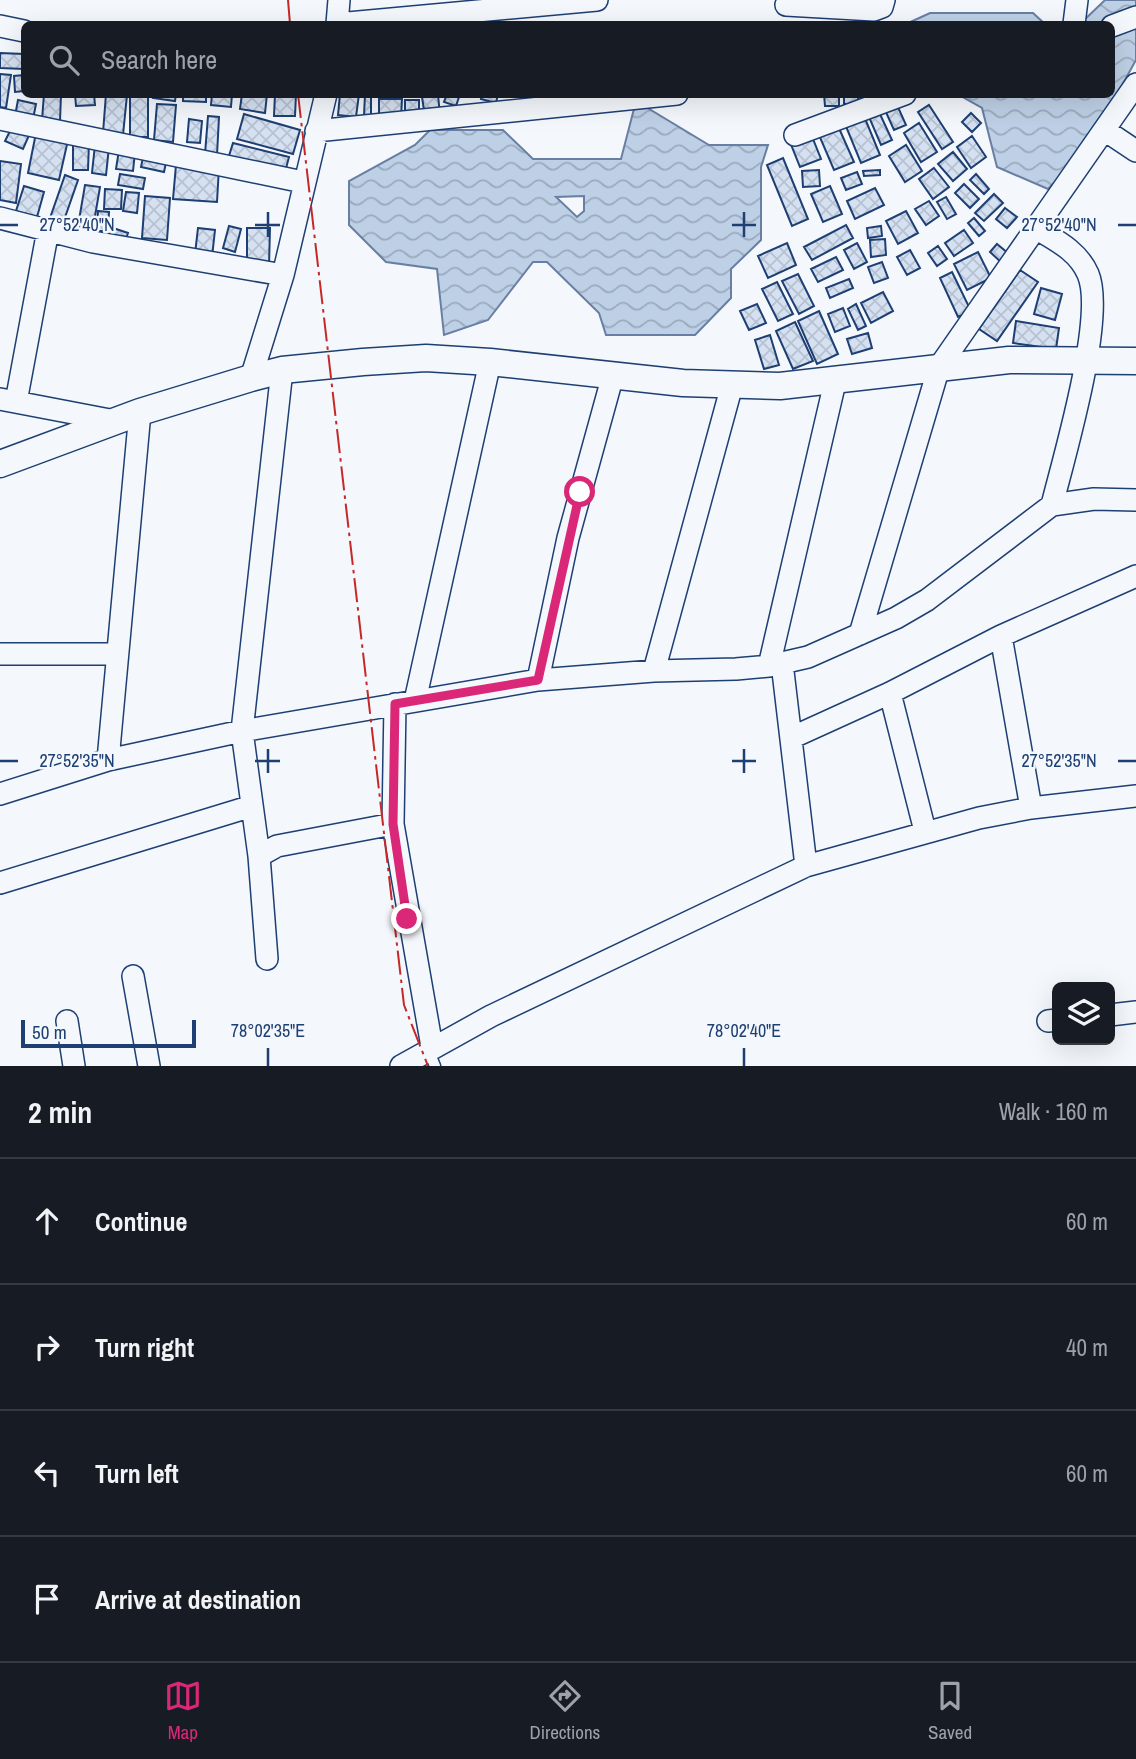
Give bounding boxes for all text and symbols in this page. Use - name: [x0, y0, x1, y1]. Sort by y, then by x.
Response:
- search box: [21, 21, 1115, 98]
- icon: search: [45, 41, 83, 79]
- text: Search here: [101, 42, 217, 77]
- text: 27°52'40"N: [39, 212, 115, 237]
- text: 27°52'40"N: [1021, 212, 1097, 237]
- route start: [564, 476, 595, 507]
- text: 27°52'35"N: [39, 748, 115, 773]
- text: 27°52'35"N: [1021, 748, 1097, 773]
- route end: [391, 903, 422, 934]
- map controls: [1052, 982, 1115, 1045]
- button: layers: [1052, 982, 1115, 1045]
- scale bar: [21, 1017, 196, 1049]
- text: 78°02'35"E: [231, 1018, 305, 1043]
- text: 78°02'40"E: [707, 1018, 781, 1043]
- text: 50 m: [32, 1019, 67, 1045]
- text: 2 min: [28, 1092, 92, 1132]
- text: Walk · 160 m: [999, 1096, 1108, 1127]
- icon: ahead: [28, 1202, 66, 1240]
- text: Continue: [95, 1204, 187, 1239]
- text: 60 m: [1066, 1206, 1108, 1237]
- icon: right: [28, 1328, 66, 1366]
- text: Turn right: [95, 1330, 194, 1365]
- text: 40 m: [1066, 1332, 1108, 1363]
- icon: left: [28, 1454, 66, 1492]
- text: Turn left: [95, 1456, 179, 1491]
- text: 60 m: [1066, 1458, 1108, 1489]
- icon: arrive: [28, 1580, 66, 1618]
- text: Arrive at destination: [95, 1582, 301, 1617]
- tab: Map: [164, 1677, 202, 1745]
- tab: Directions: [529, 1677, 600, 1745]
- tab: Saved: [928, 1677, 972, 1745]

